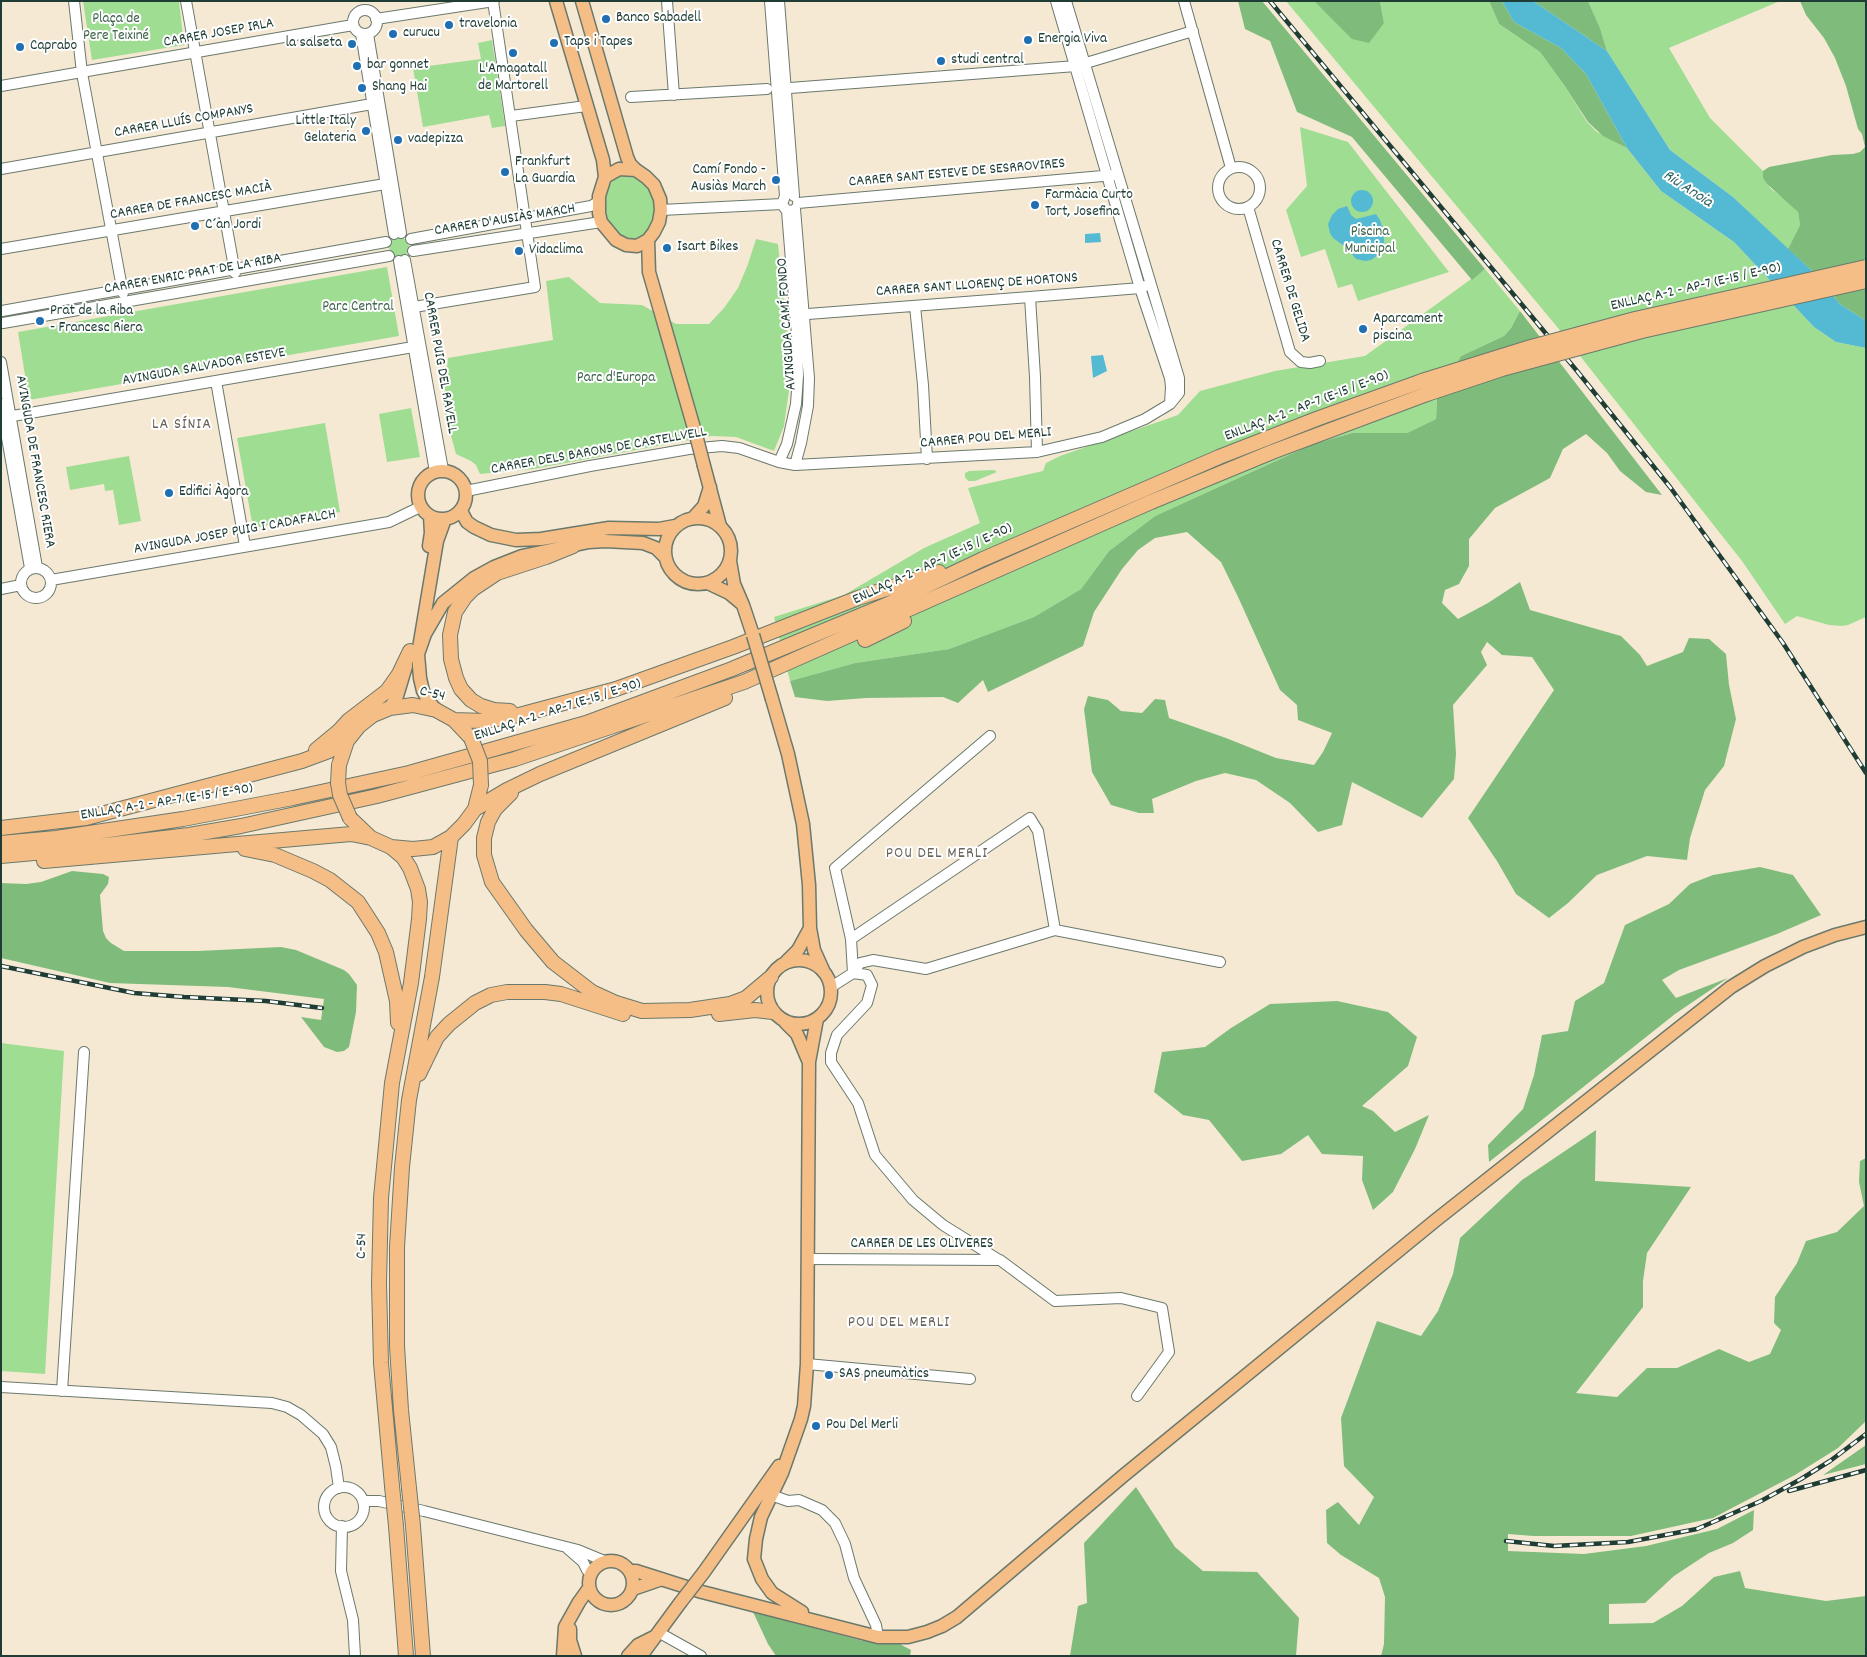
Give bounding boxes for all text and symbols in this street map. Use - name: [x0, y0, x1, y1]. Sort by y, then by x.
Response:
- place label: Banco Sabadell: [616, 10, 701, 28]
- park label: Plaça de Pere Teixiné: [83, 11, 149, 46]
- marker: Banco Sabadell: [600, 13, 612, 25]
- street label: CARRER JOSEP IRLA: [162, 15, 276, 53]
- place label: travelonia: [459, 16, 517, 34]
- marker: travelonia: [443, 19, 455, 31]
- place label: curucu: [403, 25, 440, 43]
- marker: curucu: [387, 28, 399, 40]
- place label: Energia Viva: [1038, 31, 1107, 49]
- place label: Taps i Tapes: [564, 34, 633, 52]
- marker: Energia Viva: [1022, 34, 1034, 46]
- place label: la salseta: [286, 35, 342, 53]
- marker: Taps i Tapes: [548, 37, 560, 49]
- place label: Caprabo: [30, 38, 77, 56]
- marker: la salseta: [346, 38, 358, 50]
- marker: Caprabo: [14, 41, 26, 53]
- marker: L'Amagatall de Martorell: [507, 47, 519, 59]
- place label: studi central: [951, 52, 1024, 70]
- marker: studi central: [935, 55, 947, 67]
- place label: bar gonnet: [367, 57, 429, 75]
- marker: bar gonnet: [351, 60, 363, 72]
- place label: L'Amagatall de Martorell: [478, 61, 548, 96]
- place label: Shang Hai: [372, 79, 427, 97]
- marker: Shang Hai: [356, 82, 368, 94]
- street label: CARRER LLUÍS COMPANYS: [113, 101, 255, 143]
- place label: Little Italy Gelateria: [296, 113, 356, 148]
- marker: Little Italy Gelateria: [360, 125, 372, 137]
- place label: vadepizza: [408, 131, 463, 149]
- marker: vadepizza: [392, 134, 404, 146]
- place label: Frankfurt La Guardia: [515, 154, 575, 189]
- street label: CARRER SANT ESTEVE DE SESRROVIRES: [848, 156, 1066, 192]
- place label: Camí Fondo - Ausiàs March: [691, 162, 766, 197]
- marker: Frankfurt La Guardia: [499, 166, 511, 178]
- water label: Riu Anoia: [1659, 167, 1715, 213]
- marker: Camí Fondo - Ausiàs March: [770, 174, 782, 186]
- street label: CARRER DE FRANCESC MACIÀ: [109, 179, 273, 225]
- place label: Farmàcia Curto Tort, Josefina: [1045, 187, 1133, 222]
- marker: Farmàcia Curto Tort, Josefina: [1029, 199, 1041, 211]
- street label: CARRER D'AUSIÀS MARCH: [433, 201, 577, 241]
- place label: C´an Jordi: [205, 217, 261, 235]
- marker: C´an Jordi: [189, 220, 201, 232]
- park label: Piscina Municipal: [1344, 224, 1396, 259]
- street label: CARRER DE GELIDA: [1265, 237, 1313, 345]
- place label: Isart Bikes: [677, 239, 738, 257]
- place label: Vidaclima: [529, 242, 583, 260]
- marker: Isart Bikes: [661, 242, 673, 254]
- marker: Vidaclima: [513, 245, 525, 257]
- street label: CARRER ENRIC PRAT DE LA RIBA: [103, 251, 283, 299]
- street label: AVINGUDA CAMÍ FONDO: [774, 257, 802, 391]
- street label: ENLLAÇ A-2 - AP-7 (E-15 / E-90): [1609, 260, 1783, 316]
- street label: CARRER SANT LLORENÇ DE HORTONS: [875, 270, 1079, 302]
- street label: CARRER PUIG DEL RAVELL: [418, 291, 460, 435]
- park label: Parc Central: [322, 299, 394, 317]
- place label: Prat de la Riba - Francesc Riera: [50, 303, 142, 338]
- place label: Aparcament piscina: [1373, 311, 1443, 346]
- marker: Prat de la Riba - Francesc Riera: [34, 315, 46, 327]
- marker: Aparcament piscina: [1357, 323, 1369, 335]
- street label: AVINGUDA SALVADOR ESTEVE: [121, 345, 287, 391]
- street label: ENLLAÇ A-2 - AP-7 (E-15 / E-90): [1223, 367, 1391, 447]
- park label: Parc d'Europa: [577, 370, 655, 388]
- street label: AVINGUDA DE FRANCESC RIERA: [10, 374, 58, 550]
- district label: LA SÍNIA: [151, 416, 213, 436]
- street label: CARRER DELS BARONS DE CASTELLVELL: [490, 424, 708, 480]
- street label: CARRER POU DEL MERLI: [920, 424, 1052, 454]
- place label: Edifici Àgora: [179, 484, 248, 502]
- marker: Edifici Àgora: [163, 487, 175, 499]
- street label: AVINGUDA JOSEP PUIG I CADAFALCH: [133, 506, 337, 560]
- street label: ENLLAÇ A-2 - AP-7 (E-15 / E-90): [850, 520, 1016, 610]
- street label: ENLLAÇ A-2 - AP-7 (E-15 / E-90): [472, 676, 644, 746]
- street label: C-54: [417, 683, 447, 707]
- street label: ENLLAÇ A-2 - AP-7 (E-15 / E-90): [80, 780, 254, 826]
- district label: POU DEL MERLI: [884, 845, 990, 865]
- street label: C-54: [354, 1233, 372, 1259]
- street label: CARRER DE LES OLIVERES: [851, 1236, 993, 1254]
- district label: POU DEL MERLI: [846, 1314, 952, 1334]
- place label: SAS pneumàtics: [839, 1366, 929, 1384]
- marker: SAS pneumàtics: [823, 1369, 835, 1381]
- place label: Pou Del Merli: [826, 1417, 898, 1435]
- marker: Pou Del Merli: [810, 1420, 822, 1432]

